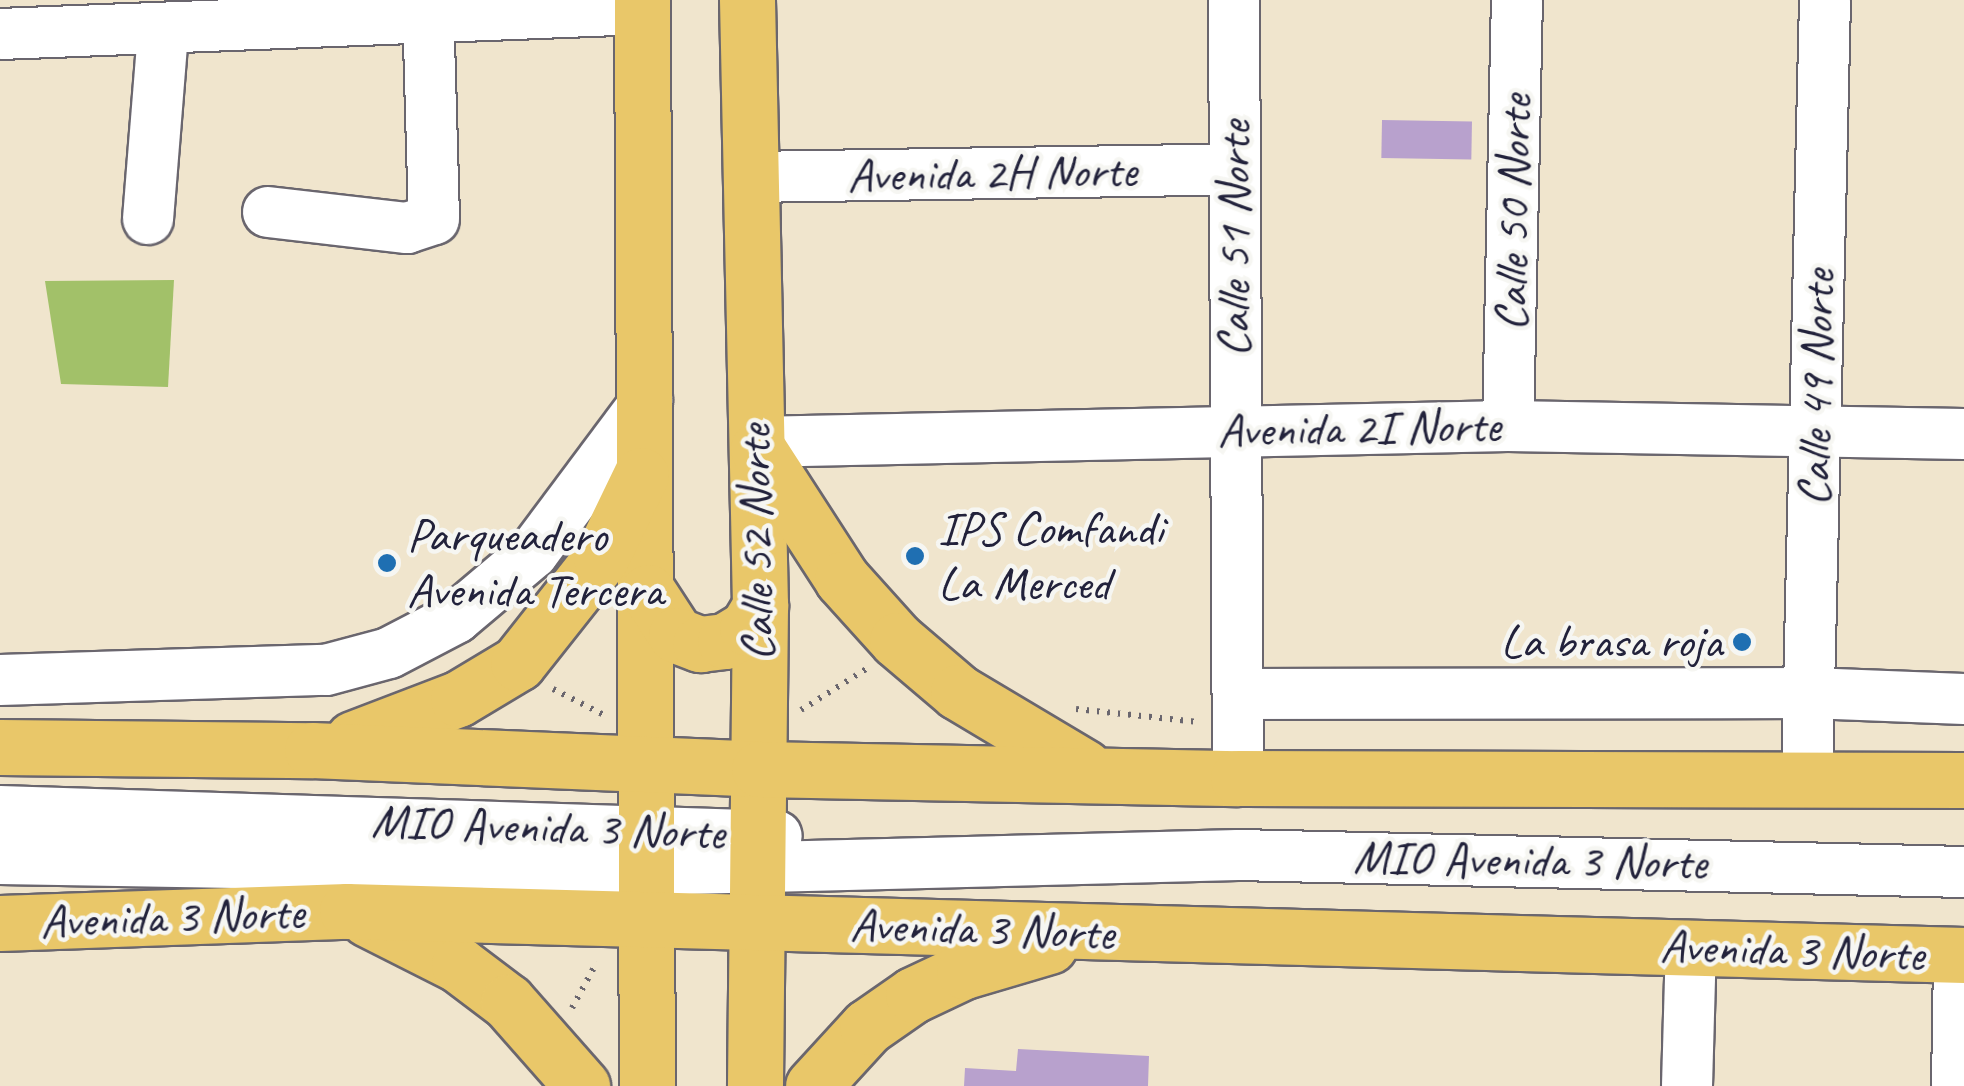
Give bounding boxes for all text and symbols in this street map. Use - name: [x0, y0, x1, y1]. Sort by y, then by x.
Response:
- street label: Calle 50 Norte: [1482, 94, 1544, 332]
- street label: Calle 51 Norte: [1205, 121, 1263, 357]
- street label: Avenida 2H Norte: [846, 142, 1138, 204]
- street label: Calle 49 Norte: [1785, 269, 1847, 507]
- street label: Avenida 2I Norte: [1217, 397, 1501, 459]
- street label: Calle 52 Norte: [725, 424, 787, 662]
- place label: IPS Comfandi La Merced: [938, 499, 1163, 612]
- place label: Parqueadero Avenida Tercera: [407, 506, 663, 619]
- marker: IPS Comfandi La Merced: [902, 543, 928, 569]
- marker: Parqueadero Avenida Tercera: [376, 552, 398, 574]
- place label: La brasa roja: [1499, 613, 1722, 671]
- marker: La brasa roja: [1731, 631, 1753, 653]
- street label: MIO Avenida 3 Norte: [371, 792, 725, 862]
- street label: MIO Avenida 3 Norte: [1353, 828, 1707, 892]
- street label: Avenida 3 Norte: [39, 884, 305, 950]
- street label: Avenida 3 Norte: [849, 896, 1115, 962]
- street label: Avenida 3 Norte: [1659, 917, 1925, 983]

